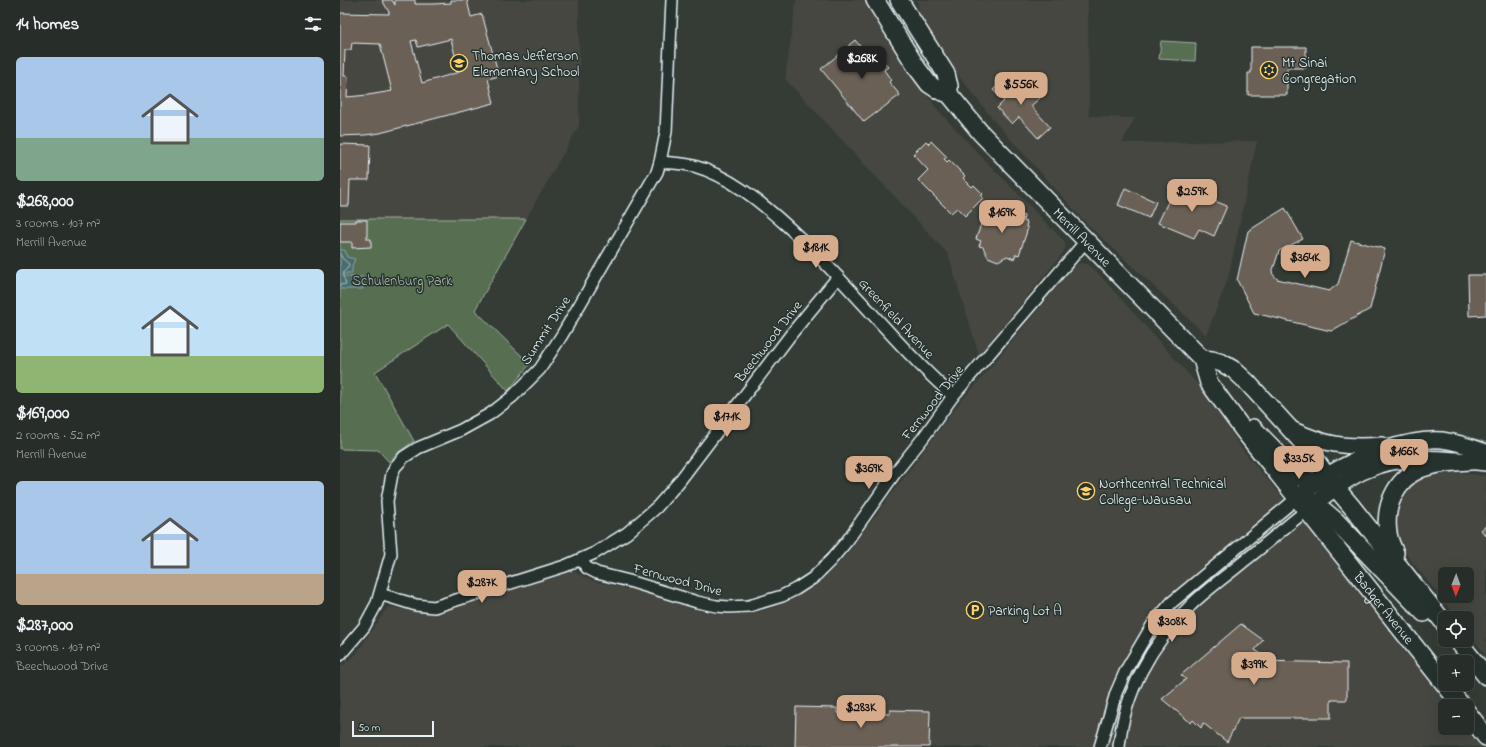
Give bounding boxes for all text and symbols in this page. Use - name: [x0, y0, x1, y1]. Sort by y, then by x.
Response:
- text: 14 homes: [16, 12, 79, 37]
- icon: filters: [302, 13, 324, 35]
- place label: Thomas Jefferson Elementary School: [472, 46, 579, 84]
- pin: $268K: [834, 46, 890, 80]
- text: $268K: [846, 49, 878, 68]
- school or university icon: Thomas Jefferson Elementary School: [449, 53, 469, 73]
- place label: Mt Sinai Congregation: [1282, 53, 1356, 91]
- synagogue icon: Mt Sinai Congregation: [1259, 60, 1279, 80]
- pin: $556K: [993, 72, 1049, 106]
- text: $556K: [1004, 75, 1038, 94]
- icon: home: [134, 83, 206, 155]
- pin: $259K: [1164, 179, 1220, 213]
- text: $259K: [1176, 182, 1208, 201]
- text: $268,000: [16, 189, 74, 214]
- pin: $169K: [974, 200, 1030, 234]
- text: $169K: [988, 203, 1016, 222]
- street label: Merrill Avenue: [1047, 203, 1116, 273]
- text: 3 rooms · 107 m²: [16, 214, 100, 233]
- text: Merrill Avenue: [16, 233, 87, 252]
- pin: $181K: [788, 235, 844, 269]
- text: $181K: [802, 238, 830, 257]
- pin: $364K: [1277, 245, 1333, 279]
- text: $364K: [1290, 248, 1320, 267]
- park label: Schulenburg Park: [352, 271, 453, 293]
- street label: Greenfield Avenue: [853, 274, 939, 365]
- street label: Summit Drive: [516, 292, 577, 370]
- icon: home: [134, 295, 206, 367]
- street label: Beechwood Drive: [730, 296, 808, 388]
- street label: Fernwood Drive: [896, 360, 970, 446]
- text: $169,000: [16, 401, 69, 426]
- pin: $171K: [699, 404, 755, 438]
- text: $171K: [713, 407, 741, 426]
- text: 2 rooms · 52 m²: [16, 426, 100, 445]
- pin: $166K: [1376, 439, 1432, 473]
- text: $166K: [1389, 442, 1419, 461]
- text: Merrill Avenue: [16, 445, 87, 464]
- pin: $335K: [1271, 446, 1327, 480]
- text: $335K: [1283, 449, 1315, 468]
- pin: $369K: [841, 456, 897, 490]
- text: $369K: [854, 459, 884, 478]
- place label: Northcentral Technical College-Wausau: [1099, 474, 1226, 512]
- school or university icon: Northcentral Technical College-Wausau: [1076, 481, 1096, 501]
- icon: home: [134, 507, 206, 579]
- street label: Fernwood Drive: [630, 558, 725, 603]
- street label: Badger Avenue: [1347, 567, 1419, 650]
- north arrow: [1438, 567, 1474, 603]
- map controls: [1438, 567, 1474, 735]
- pin: $287K: [454, 570, 510, 604]
- text: $287K: [467, 573, 497, 592]
- parking icon: Parking Lot A: [965, 600, 985, 620]
- place label: Parking Lot A: [988, 601, 1062, 623]
- pin: $308K: [1144, 609, 1200, 643]
- button: locate: [1438, 611, 1474, 647]
- text: $308K: [1157, 612, 1187, 631]
- text: $287,000: [16, 613, 73, 638]
- text: 3 rooms · 107 m²: [16, 638, 100, 657]
- pin: $399K: [1226, 652, 1282, 686]
- text: $399K: [1240, 655, 1268, 674]
- button: +: [1438, 655, 1474, 691]
- text: Beechwood Drive: [16, 657, 108, 676]
- pin: $283K: [833, 695, 889, 729]
- text: $283K: [846, 698, 876, 717]
- button: −: [1438, 699, 1474, 735]
- scale bar: [352, 719, 434, 738]
- text: 50 m: [358, 720, 380, 736]

